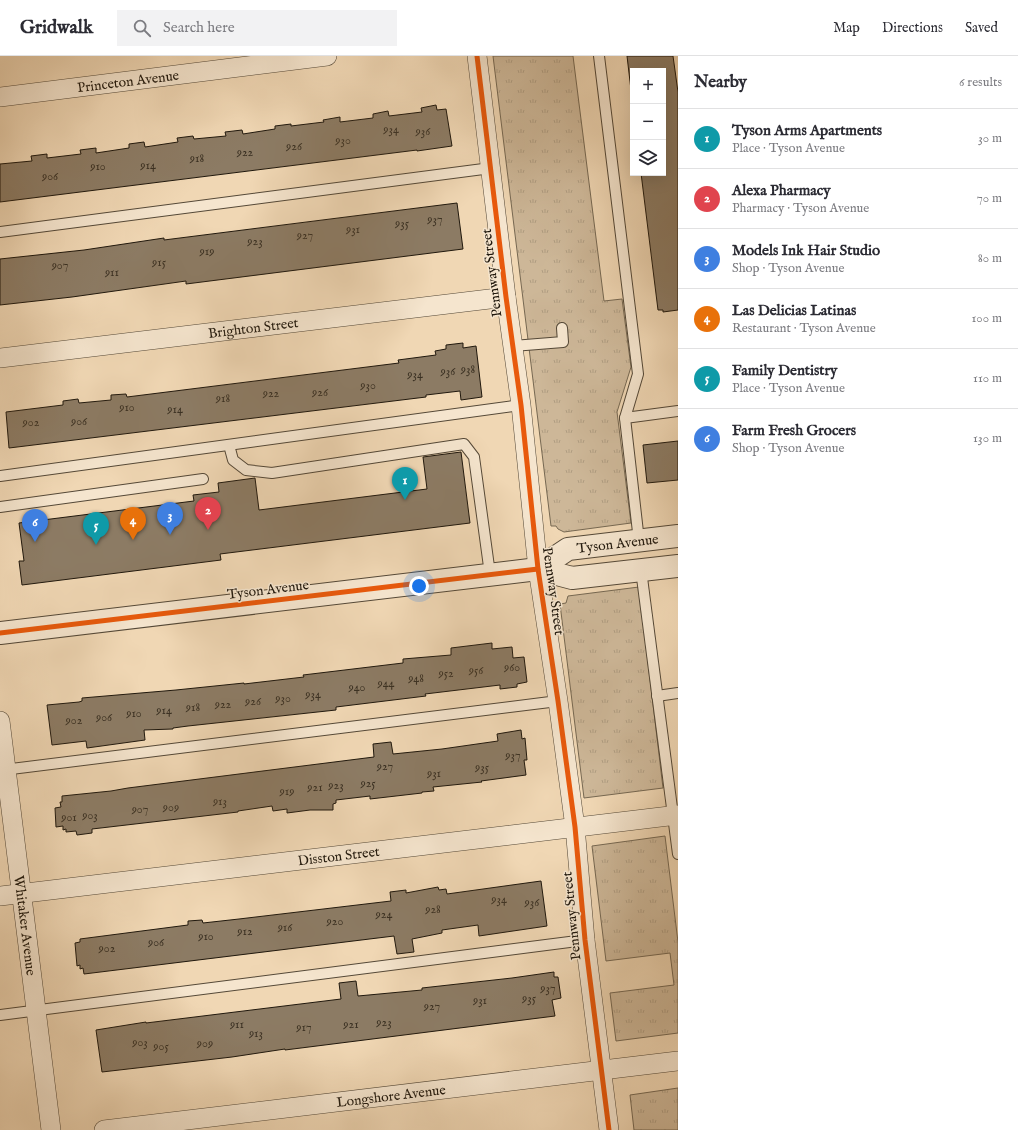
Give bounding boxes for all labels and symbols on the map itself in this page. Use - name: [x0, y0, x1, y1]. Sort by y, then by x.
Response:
- street label: Princeton Avenue: [76, 67, 181, 97]
- house number: 934: [382, 122, 399, 137]
- house number: 936: [415, 124, 431, 139]
- house number: 930: [334, 133, 351, 148]
- house number: 926: [285, 139, 303, 154]
- house number: 922: [236, 145, 254, 160]
- house number: 918: [189, 151, 204, 166]
- house number: 914: [139, 158, 156, 173]
- house number: 910: [89, 159, 106, 174]
- house number: 906: [41, 169, 59, 184]
- house number: 937: [426, 212, 443, 227]
- house number: 935: [394, 216, 410, 231]
- house number: 931: [345, 222, 360, 237]
- street label: Pennway Street: [478, 227, 506, 318]
- house number: 927: [296, 228, 313, 243]
- house number: 923: [246, 234, 263, 249]
- house number: 919: [199, 244, 214, 259]
- house number: 915: [151, 255, 167, 270]
- house number: 907: [51, 258, 68, 273]
- house number: 911: [104, 265, 119, 280]
- street label: Brighton Street: [207, 314, 300, 343]
- house number: 938: [460, 362, 476, 377]
- house number: 936: [440, 364, 456, 379]
- house number: 934: [406, 367, 423, 382]
- house number: 930: [359, 378, 376, 393]
- house number: 926: [311, 385, 329, 400]
- house number: 922: [262, 386, 280, 401]
- house number: 918: [215, 391, 230, 406]
- house number: 910: [118, 400, 135, 415]
- house number: 914: [166, 402, 183, 417]
- house number: 906: [70, 414, 88, 429]
- house number: 902: [22, 415, 40, 430]
- pin: 1: [392, 467, 418, 500]
- pin: 2: [195, 497, 221, 530]
- pin: 3: [157, 502, 183, 535]
- pin: 4: [120, 507, 146, 540]
- pin: 6: [22, 509, 48, 542]
- pin: 5: [83, 512, 109, 545]
- street label: Tyson Avenue: [576, 530, 660, 558]
- street label: Pennway Street: [538, 546, 568, 637]
- street label: Tyson Avenue: [226, 576, 311, 604]
- your location: [409, 576, 429, 596]
- house number: 960: [503, 660, 520, 675]
- house number: 956: [468, 663, 484, 678]
- house number: 952: [437, 666, 454, 681]
- house number: 948: [407, 671, 424, 686]
- house number: 944: [377, 676, 395, 691]
- house number: 940: [348, 680, 366, 695]
- house number: 934: [304, 687, 321, 702]
- house number: 930: [274, 691, 291, 706]
- house number: 926: [244, 694, 262, 709]
- house number: 922: [214, 697, 232, 712]
- house number: 918: [185, 700, 200, 715]
- house number: 914: [155, 703, 172, 718]
- house number: 910: [125, 706, 142, 721]
- house number: 906: [95, 710, 113, 725]
- house number: 902: [65, 713, 83, 728]
- house number: 937: [504, 748, 521, 763]
- house number: 927: [376, 759, 393, 774]
- house number: 935: [474, 760, 490, 775]
- house number: 931: [426, 766, 441, 781]
- house number: 925: [359, 776, 376, 791]
- house number: 923: [327, 778, 344, 793]
- house number: 921: [306, 780, 323, 795]
- house number: 919: [279, 784, 294, 799]
- house number: 913: [212, 794, 227, 809]
- house number: 909: [162, 800, 179, 815]
- house number: 907: [131, 802, 148, 817]
- house number: 903: [81, 808, 98, 823]
- house number: 901: [60, 810, 77, 825]
- street label: Disston Street: [297, 843, 381, 870]
- street label: Pennway Street: [558, 871, 586, 961]
- street label: Whitaker Avenue: [9, 874, 40, 977]
- house number: 934: [490, 892, 507, 907]
- house number: 936: [524, 895, 540, 910]
- house number: 928: [424, 902, 441, 917]
- house number: 924: [375, 907, 392, 922]
- house number: 920: [326, 914, 343, 929]
- house number: 916: [277, 920, 293, 935]
- house number: 912: [236, 924, 253, 939]
- house number: 910: [197, 929, 214, 944]
- house number: 906: [147, 935, 165, 950]
- house number: 902: [98, 941, 116, 956]
- house number: 937: [539, 981, 556, 996]
- house number: 935: [521, 991, 537, 1006]
- house number: 931: [472, 993, 487, 1008]
- house number: 927: [423, 999, 440, 1014]
- house number: 923: [375, 1015, 392, 1030]
- house number: 911: [229, 1017, 244, 1032]
- house number: 921: [342, 1017, 359, 1032]
- house number: 917: [295, 1020, 312, 1035]
- house number: 913: [248, 1026, 263, 1041]
- house number: 903: [131, 1035, 148, 1050]
- house number: 909: [196, 1036, 213, 1051]
- house number: 905: [152, 1039, 169, 1054]
- street label: Longshore Avenue: [335, 1081, 447, 1112]

